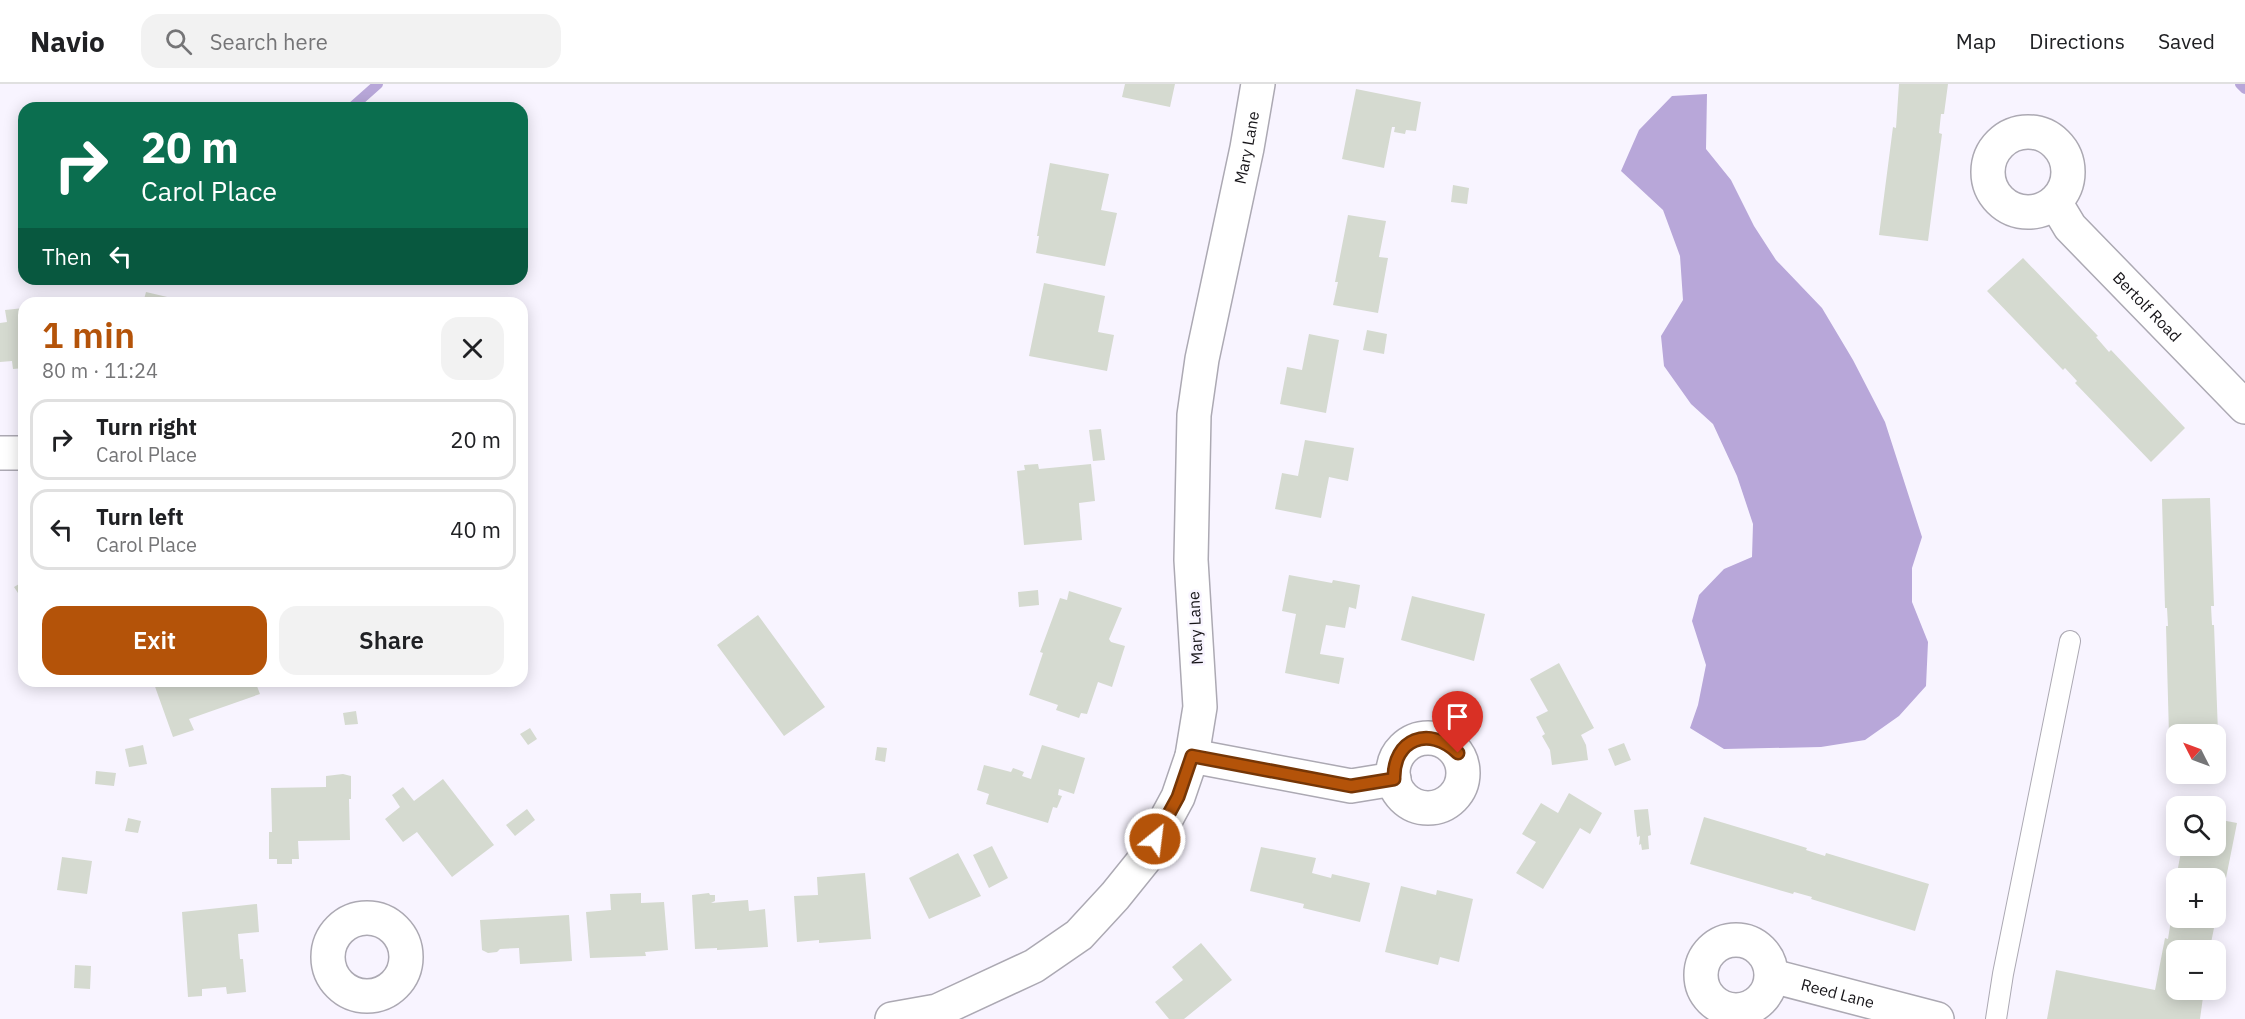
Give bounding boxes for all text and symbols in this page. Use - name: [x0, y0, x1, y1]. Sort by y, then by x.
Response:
- search box: [141, 14, 561, 68]
- text: Navio: [30, 23, 105, 60]
- icon: search: [162, 25, 195, 58]
- text: Search here: [210, 27, 328, 56]
- text: Map: [1956, 27, 1996, 55]
- text: Directions: [2029, 27, 2125, 55]
- text: Saved: [2158, 27, 2215, 55]
- street label: Mary Lane: [1230, 110, 1263, 186]
- text: 20 m: [141, 120, 239, 175]
- icon: right: [42, 126, 120, 204]
- text: Carol Place: [141, 173, 277, 208]
- icon: left: [104, 240, 137, 273]
- text: Then: [42, 242, 92, 271]
- street label: Bertolf Road: [2109, 267, 2186, 346]
- text: 1 min: [42, 311, 135, 358]
- button: close: [441, 317, 504, 380]
- text: 80 m · 11:24: [42, 357, 158, 384]
- text: Turn right: [96, 412, 197, 441]
- icon: right: [45, 423, 78, 456]
- text: 20 m: [450, 425, 501, 454]
- text: Carol Place: [96, 441, 197, 468]
- text: Turn left: [96, 502, 184, 531]
- icon: left: [45, 513, 78, 546]
- text: 40 m: [450, 515, 501, 544]
- text: Carol Place: [96, 531, 197, 558]
- street label: Mary Lane: [1183, 590, 1207, 665]
- button: Exit: [42, 606, 267, 675]
- button: Share: [279, 606, 504, 675]
- pin: [1432, 691, 1483, 753]
- icon: arrive: [1441, 700, 1474, 733]
- north arrow: [2166, 724, 2226, 784]
- map controls: [2166, 724, 2226, 1000]
- button: search: [2166, 796, 2226, 856]
- position arrow: [1123, 807, 1187, 871]
- button: +: [2166, 868, 2226, 928]
- button: −: [2166, 940, 2226, 1000]
- street label: Reed Lane: [1799, 974, 1877, 1012]

